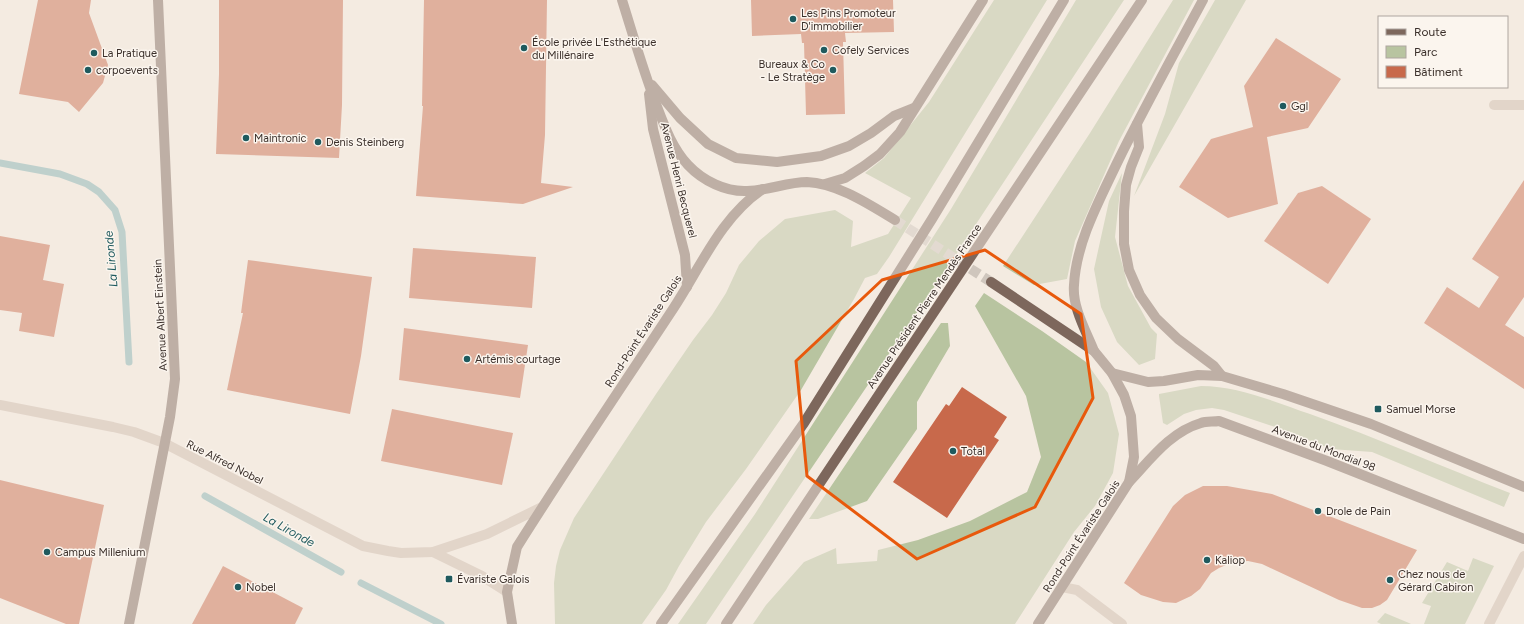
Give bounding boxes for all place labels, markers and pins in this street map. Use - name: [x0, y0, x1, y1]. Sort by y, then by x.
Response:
- place label: Les Pins Promoteur D'immobilier: [801, 7, 896, 33]
- marker: Les Pins Promoteur D'immobilier: [788, 14, 798, 24]
- place label: École privée L'Esthétique du Millénaire: [532, 36, 656, 62]
- marker: École privée L'Esthétique du Millénaire: [519, 43, 529, 53]
- place label: Cofely Services: [832, 44, 909, 57]
- marker: Cofely Services: [819, 45, 829, 55]
- place label: La Pratique: [102, 47, 157, 60]
- marker: La Pratique: [89, 48, 99, 58]
- place label: Bureaux & Co - Le Stratège: [759, 58, 825, 84]
- place label: corpoevents: [96, 64, 158, 77]
- marker: corpoevents: [83, 65, 93, 75]
- marker: Bureaux & Co - Le Stratège: [828, 65, 838, 75]
- place label: Ggl: [1291, 100, 1308, 113]
- marker: Ggl: [1278, 101, 1288, 111]
- place label: Maintronic: [254, 132, 307, 145]
- marker: Maintronic: [241, 133, 251, 143]
- place label: Denis Steinberg: [326, 136, 404, 149]
- marker: Denis Steinberg: [313, 137, 323, 147]
- place label: Artémis courtage: [475, 353, 560, 366]
- marker: Artémis courtage: [462, 354, 472, 364]
- place label: Samuel Morse: [1386, 403, 1456, 416]
- marker: Samuel Morse: [1373, 404, 1383, 414]
- place label: Total: [961, 445, 985, 458]
- marker: Total: [948, 446, 958, 456]
- place label: Drole de Pain: [1326, 505, 1391, 518]
- marker: Drole de Pain: [1313, 506, 1323, 516]
- place label: Campus Millenium: [55, 546, 145, 559]
- marker: Campus Millenium: [42, 547, 52, 557]
- place label: Kaliop: [1215, 554, 1246, 567]
- marker: Kaliop: [1202, 555, 1212, 565]
- place label: Chez nous de Gérard Cabiron: [1398, 568, 1473, 594]
- place label: Évariste Galois: [457, 573, 529, 586]
- marker: Évariste Galois: [444, 574, 454, 584]
- marker: Chez nous de Gérard Cabiron: [1385, 575, 1395, 585]
- place label: Nobel: [246, 581, 276, 594]
- marker: Nobel: [233, 582, 243, 592]

